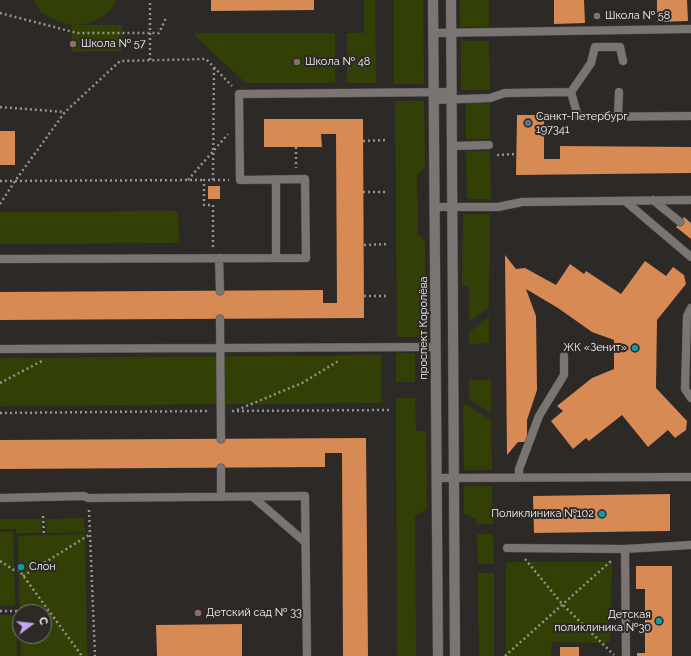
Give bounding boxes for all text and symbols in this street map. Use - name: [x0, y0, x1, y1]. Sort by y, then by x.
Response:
- place label: Школа № 58: [605, 9, 670, 23]
- marker: Школа № 58: [592, 11, 602, 21]
- place label: Школа № 57: [81, 37, 146, 51]
- marker: Школа № 57: [68, 39, 78, 49]
- place label: Школа № 48: [305, 55, 370, 69]
- marker: Школа № 48: [292, 57, 302, 67]
- place label: Санкт-Петербург 197341: [536, 110, 628, 136]
- marker: Санкт-Петербург 197341: [523, 118, 533, 128]
- street label: проспект Королёва: [417, 276, 431, 380]
- place label: ЖК «Зенит»: [563, 341, 627, 355]
- marker: ЖК «Зенит»: [630, 343, 640, 353]
- place label: Поликлиника №102: [491, 507, 594, 521]
- marker: Поликлиника №102: [597, 509, 607, 519]
- place label: Слон: [29, 560, 56, 574]
- marker: Слон: [16, 562, 26, 572]
- north arrow: [12, 604, 52, 644]
- place label: Детский сад № 33: [206, 606, 302, 620]
- marker: Детский сад № 33: [193, 608, 203, 618]
- place label: Детская поликлиника №30: [554, 608, 651, 634]
- text: С: [36, 616, 50, 626]
- marker: Детская поликлиника №30: [654, 616, 664, 626]

